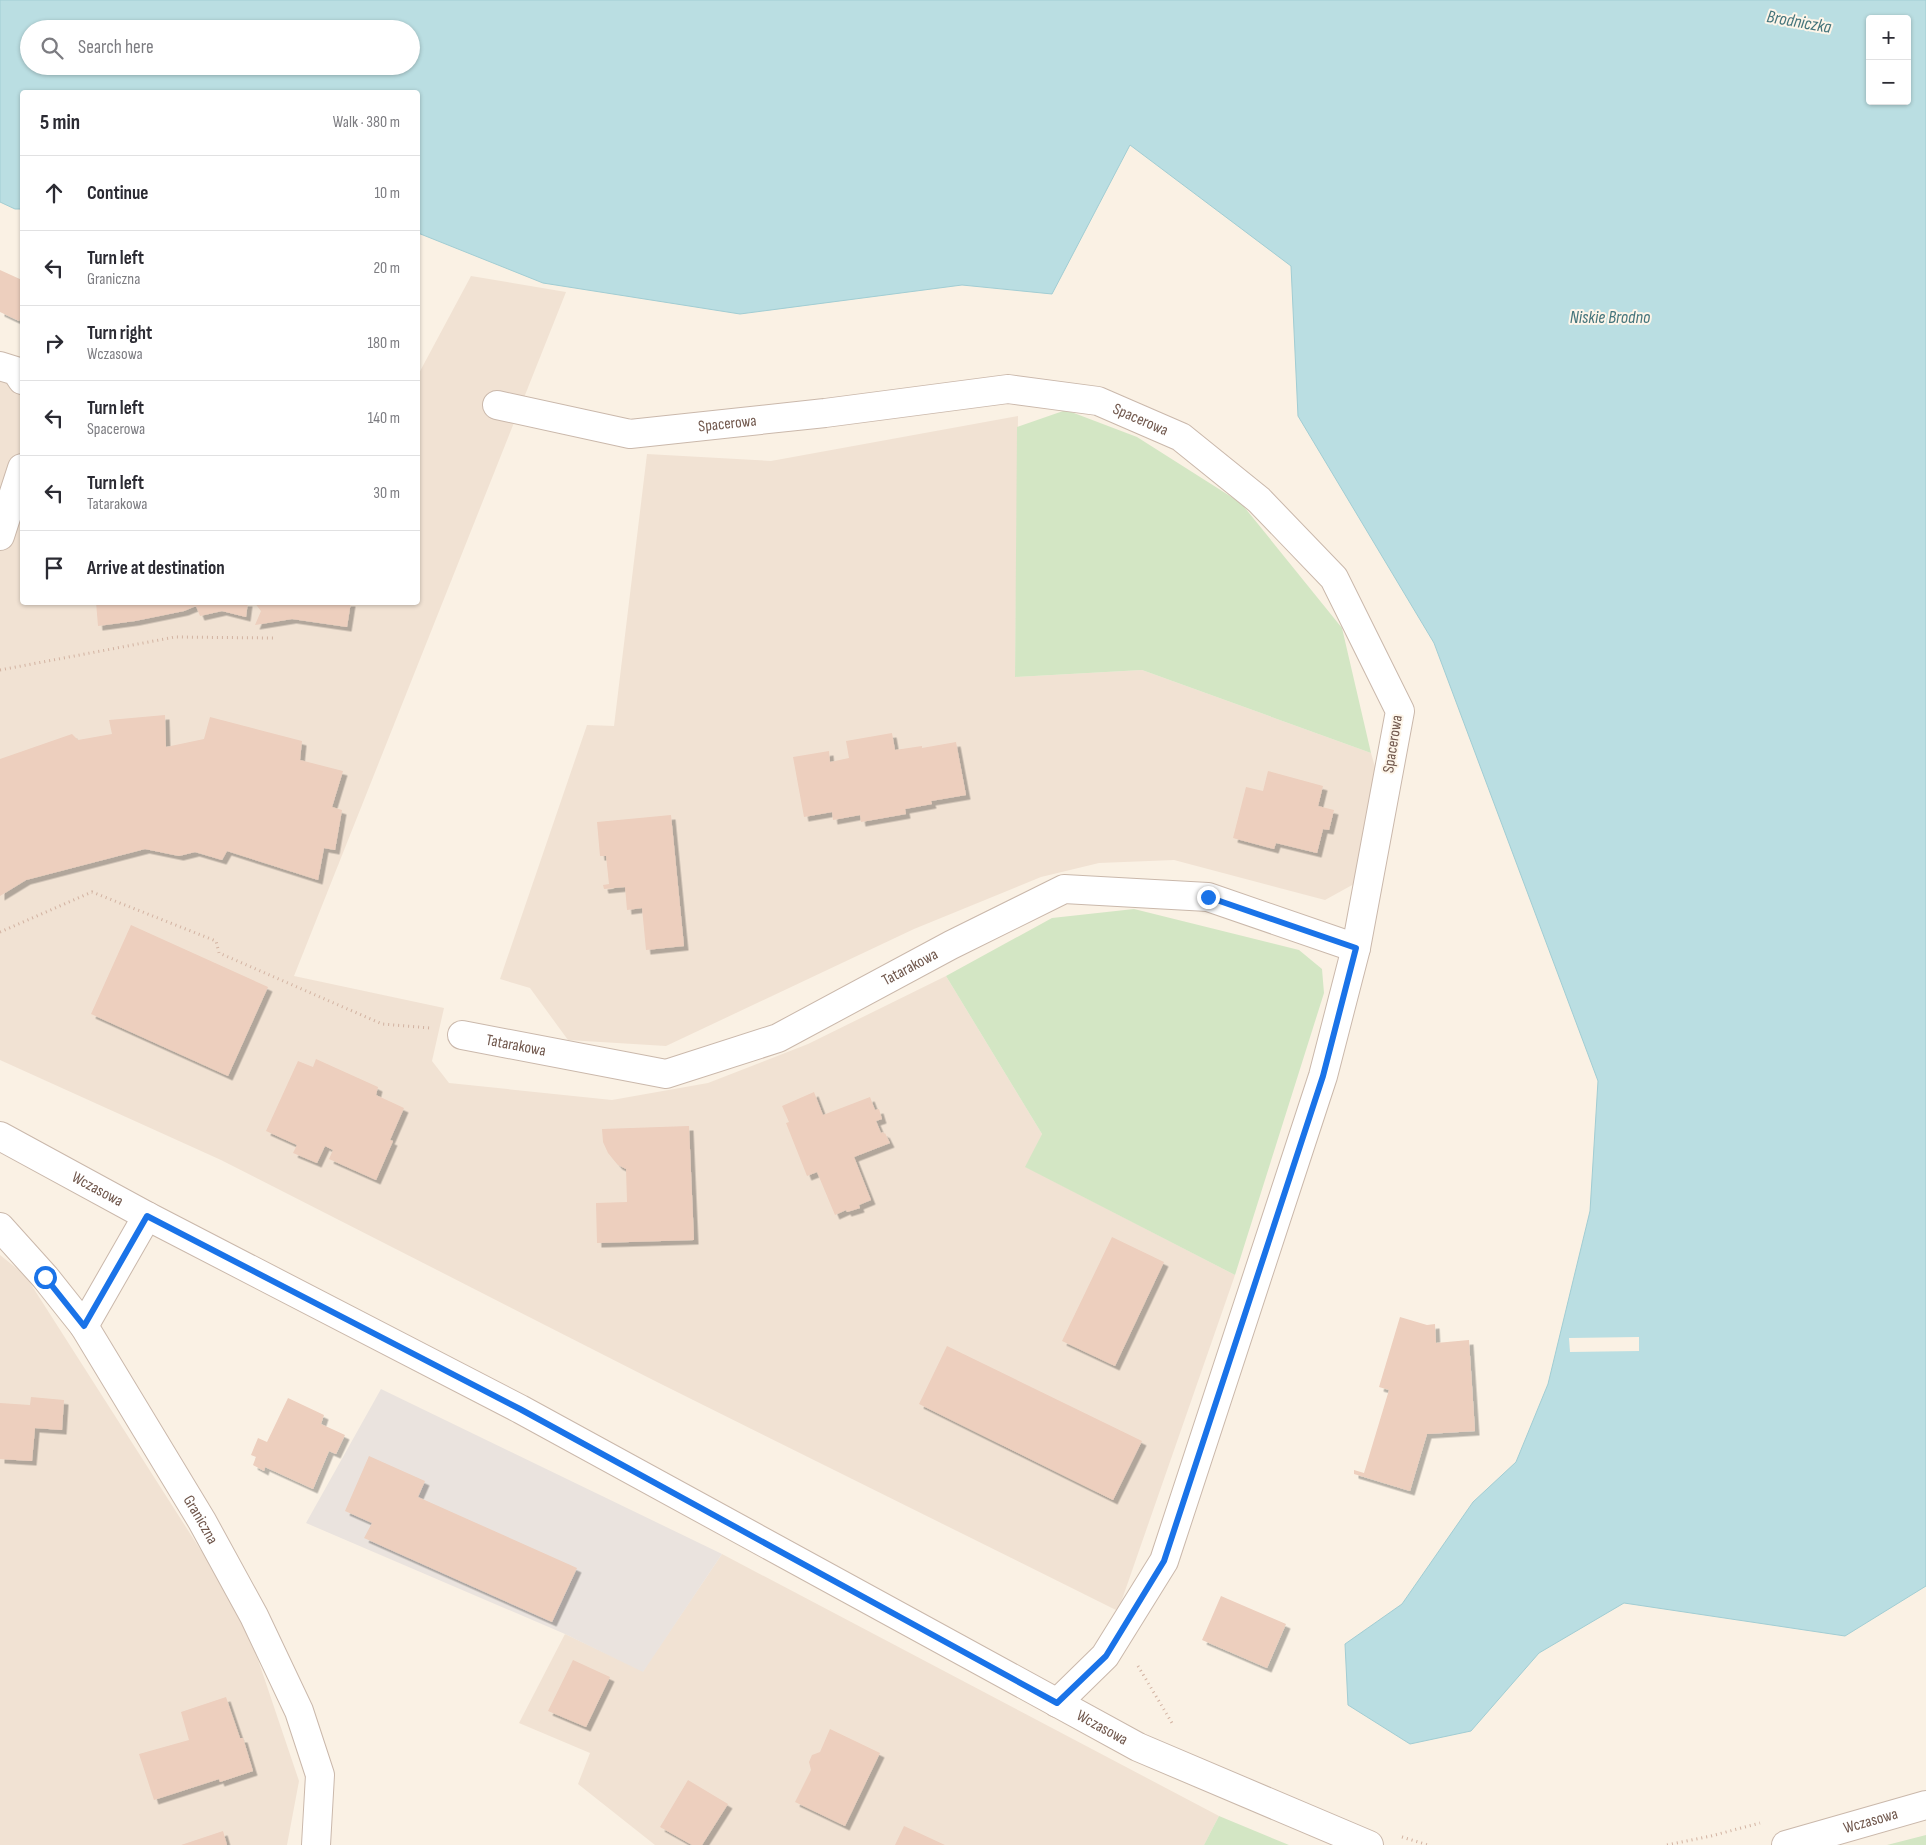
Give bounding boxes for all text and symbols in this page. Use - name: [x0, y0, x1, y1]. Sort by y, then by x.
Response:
- water label: Brodniczka: [1765, 6, 1834, 38]
- map controls: [1866, 15, 1911, 105]
- button: +: [1866, 15, 1911, 60]
- search box: [20, 20, 420, 75]
- icon: search: [38, 34, 66, 62]
- text: Search here: [78, 36, 154, 59]
- button: −: [1866, 60, 1911, 105]
- text: 5 min: [40, 110, 80, 135]
- text: Walk · 380 m: [333, 113, 400, 132]
- icon: ahead: [40, 179, 68, 207]
- text: Continue: [87, 182, 148, 205]
- text: 10 m: [374, 184, 400, 203]
- text: Turn left: [87, 247, 144, 270]
- icon: left: [40, 254, 68, 282]
- text: 20 m: [373, 259, 400, 278]
- text: Graniczna: [87, 270, 140, 289]
- water label: Niskie Brodno: [1570, 307, 1651, 328]
- text: Turn right: [87, 322, 152, 345]
- icon: right: [40, 329, 68, 357]
- text: 180 m: [367, 334, 400, 353]
- text: Wczasowa: [87, 345, 143, 364]
- text: Turn left: [87, 397, 144, 420]
- street label: Spacerowa: [1110, 399, 1171, 440]
- icon: left: [40, 404, 68, 432]
- text: 140 m: [368, 409, 400, 428]
- street label: Spacerowa: [697, 411, 757, 436]
- text: Spacerowa: [87, 420, 145, 439]
- text: Turn left: [87, 472, 144, 495]
- icon: left: [40, 479, 68, 507]
- text: 30 m: [373, 484, 400, 503]
- text: Tatarakowa: [87, 495, 147, 514]
- icon: arrive: [40, 554, 68, 582]
- text: Arrive at destination: [87, 557, 225, 580]
- street label: Spacerowa: [1379, 714, 1407, 774]
- route end: [1197, 886, 1220, 909]
- street label: Tatarakowa: [879, 944, 941, 990]
- street label: Tatarakowa: [485, 1030, 548, 1060]
- street label: Wczasowa: [69, 1167, 126, 1211]
- route start: [34, 1266, 57, 1289]
- street label: Graniczna: [179, 1492, 222, 1547]
- street label: Wczasowa: [1073, 1706, 1131, 1749]
- street label: Wczasowa: [1841, 1804, 1900, 1838]

